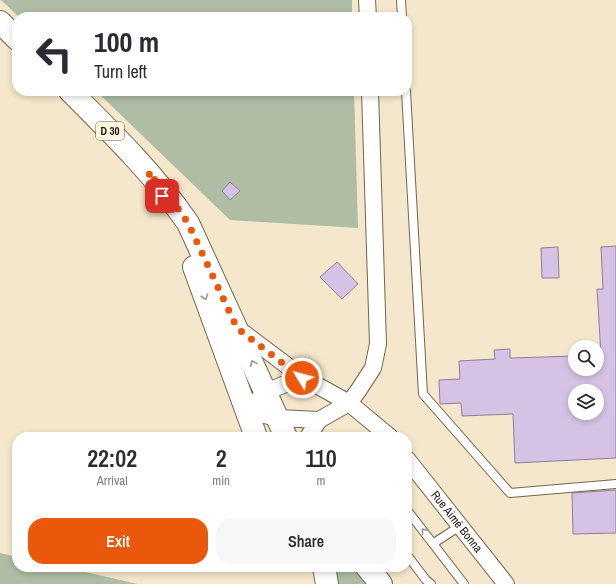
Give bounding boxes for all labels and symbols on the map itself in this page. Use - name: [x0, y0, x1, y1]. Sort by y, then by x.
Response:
- road number: D 30: [96, 122, 124, 140]
- pin: [145, 179, 179, 213]
- one-way arrow: [201, 293, 209, 300]
- position arrow: [281, 357, 323, 399]
- one-way arrow: [250, 360, 258, 368]
- street label: Rue Aimé Bonna: [427, 488, 486, 556]
- one-way arrow: [421, 528, 428, 535]

